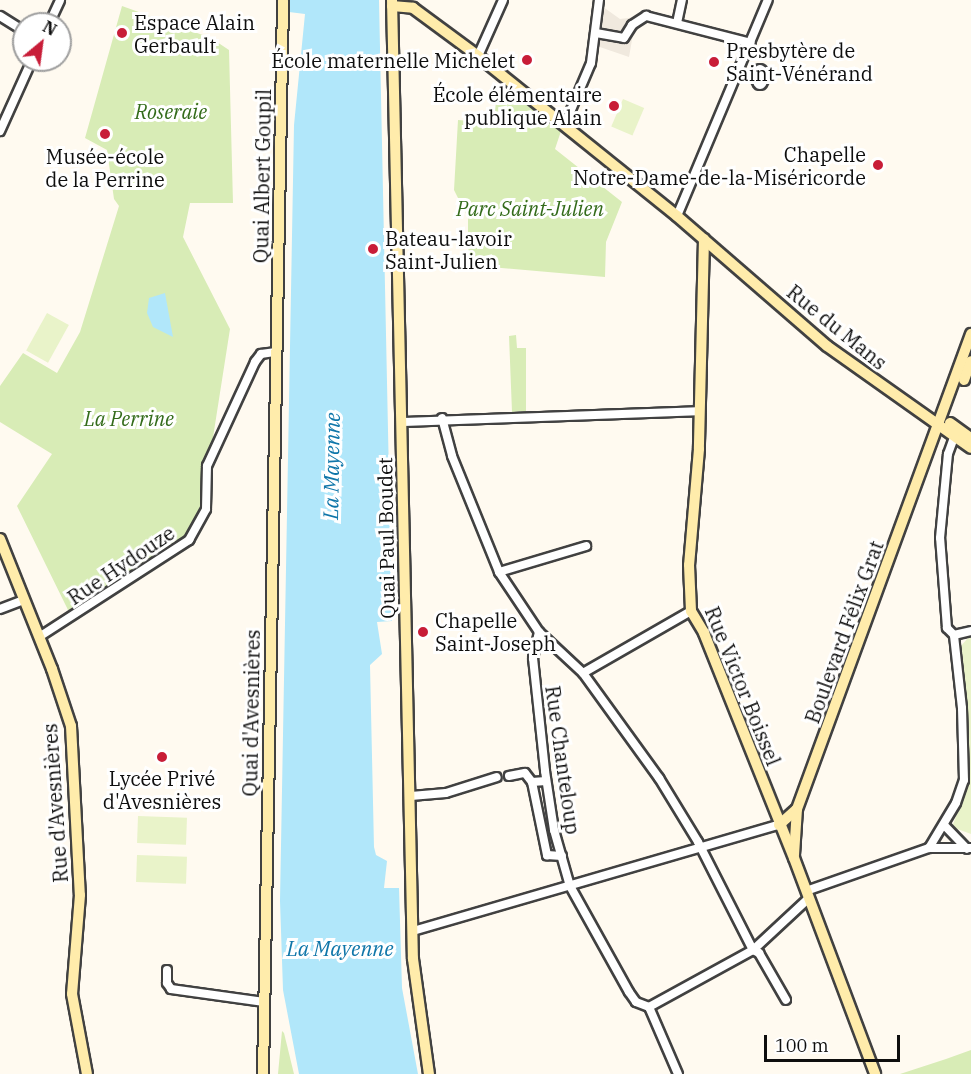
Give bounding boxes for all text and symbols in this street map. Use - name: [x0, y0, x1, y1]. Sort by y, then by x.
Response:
- place label: Espace Alain Gerbault: [134, 10, 255, 57]
- north arrow: [12, 12, 72, 72]
- text: N: [39, 16, 60, 40]
- marker: Espace Alain Gerbault: [115, 26, 129, 40]
- place label: Presbytère de Saint-Vénérand: [726, 39, 873, 86]
- place label: École maternelle Michelet: [271, 48, 515, 72]
- marker: École maternelle Michelet: [520, 53, 534, 67]
- marker: Presbytère de Saint-Vénérand: [707, 55, 721, 69]
- place label: École élémentaire publique Alain: [433, 83, 602, 130]
- street label: Quai Albert Goupil: [248, 89, 276, 263]
- park label: Roseraie: [135, 99, 207, 123]
- marker: École élémentaire publique Alain: [607, 99, 621, 113]
- marker: Musée-école de la Perrine: [98, 127, 112, 141]
- place label: Chapelle Notre-Dame-de-la-Miséricorde: [573, 142, 866, 189]
- place label: Musée-école de la Perrine: [45, 144, 165, 191]
- marker: Chapelle Notre-Dame-de-la-Miséricorde: [871, 158, 885, 172]
- park label: Parc Saint-Julien: [456, 196, 604, 220]
- place label: Bateau-lavoir Saint-Julien: [385, 226, 512, 273]
- marker: Bateau-lavoir Saint-Julien: [366, 242, 380, 256]
- street label: Rue du Mans: [782, 280, 892, 374]
- park label: La Perrine: [84, 406, 174, 430]
- water label: La Mayenne: [317, 412, 345, 520]
- street label: Quai Paul Boudet: [373, 457, 399, 619]
- street label: Rue Hydouze: [63, 520, 179, 610]
- street label: Boulevard Félix Grat: [800, 537, 888, 727]
- street label: Rue Victor Boissel: [700, 603, 786, 769]
- place label: Chapelle Saint-Joseph: [435, 608, 556, 655]
- marker: Chapelle Saint-Joseph: [416, 625, 430, 639]
- street label: Quai d'Avesnières: [238, 629, 264, 797]
- street label: Rue Chanteloup: [541, 684, 585, 836]
- street label: Rue d'Avesnières: [37, 723, 73, 883]
- marker: Lycée Privé d'Avesnières: [155, 750, 169, 764]
- place label: Lycée Privé d'Avesnières: [103, 767, 221, 814]
- water label: La Mayenne: [286, 935, 394, 961]
- scale bar: [767, 1023, 904, 1061]
- text: 100 m: [775, 1034, 829, 1057]

